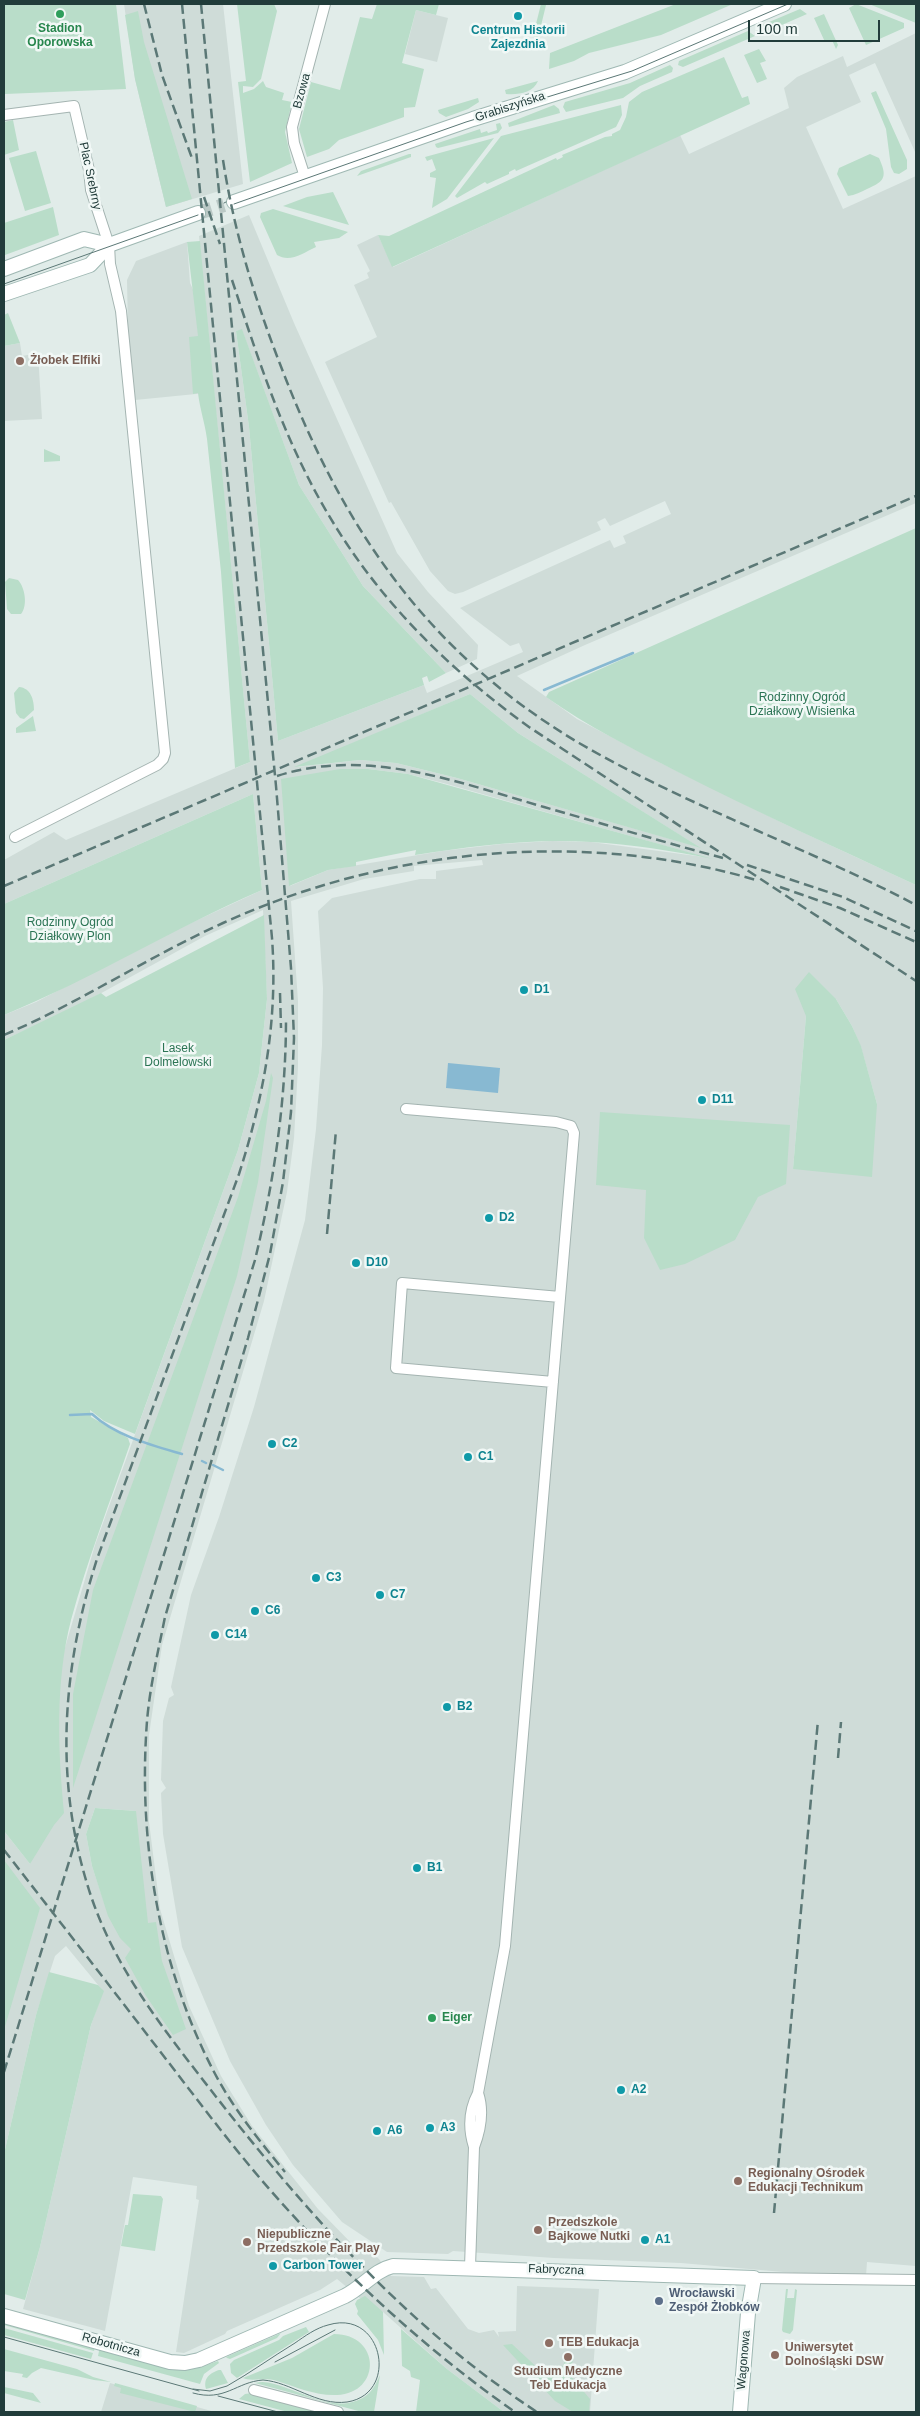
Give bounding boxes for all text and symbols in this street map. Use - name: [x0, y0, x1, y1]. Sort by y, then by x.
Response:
- marker: Stadion Oporowska: [54, 8, 66, 20]
- marker: Centrum Historii Zajezdnia: [512, 10, 524, 22]
- scale bar: [750, 10, 882, 42]
- text: 100 m: [756, 20, 798, 37]
- place label: Stadion Oporowska: [27, 22, 93, 50]
- place label: Centrum Historii Zajezdnia: [471, 24, 565, 52]
- street label: Bzowa: [290, 72, 314, 110]
- street label: Grabiszyńska: [473, 89, 547, 125]
- street label: Plac Srebrny: [76, 141, 104, 211]
- place label: Żłobek Elfiki: [30, 354, 101, 368]
- marker: Żłobek Elfiki: [14, 355, 26, 367]
- park label: Rodzinny Ogród Działkowy Wisienka: [749, 691, 855, 719]
- park label: Rodzinny Ogród Działkowy Plon: [27, 916, 113, 944]
- place label: D1: [534, 983, 549, 997]
- marker: D1: [518, 984, 530, 996]
- park label: Lasek Dolmelowski: [144, 1042, 212, 1070]
- place label: D11: [712, 1093, 733, 1107]
- marker: D11: [696, 1094, 708, 1106]
- place label: D2: [499, 1211, 514, 1225]
- marker: D2: [483, 1212, 495, 1224]
- place label: D10: [366, 1256, 388, 1270]
- marker: D10: [350, 1257, 362, 1269]
- place label: C2: [282, 1437, 297, 1451]
- marker: C2: [266, 1438, 278, 1450]
- place label: C1: [478, 1450, 493, 1464]
- marker: C1: [462, 1451, 474, 1463]
- place label: C3: [326, 1571, 341, 1585]
- marker: C3: [310, 1572, 322, 1584]
- place label: C7: [390, 1588, 405, 1602]
- marker: C7: [374, 1589, 386, 1601]
- place label: C6: [265, 1604, 280, 1618]
- marker: C6: [249, 1605, 261, 1617]
- place label: C14: [225, 1628, 247, 1642]
- marker: C14: [209, 1629, 221, 1641]
- place label: B2: [457, 1700, 472, 1714]
- marker: B2: [441, 1701, 453, 1713]
- place label: B1: [427, 1861, 442, 1875]
- marker: B1: [411, 1862, 423, 1874]
- place label: Eiger: [442, 2011, 472, 2025]
- marker: Eiger: [426, 2012, 438, 2024]
- place label: A2: [631, 2083, 646, 2097]
- marker: A2: [615, 2084, 627, 2096]
- place label: A3: [440, 2121, 455, 2135]
- marker: A3: [424, 2122, 436, 2134]
- place label: A6: [387, 2124, 402, 2138]
- marker: A6: [371, 2125, 383, 2137]
- place label: Regionalny Ośrodek Edukacji Technikum: [748, 2167, 865, 2195]
- marker: Regionalny Ośrodek Edukacji Technikum: [732, 2175, 744, 2187]
- place label: Przedszkole Bajkowe Nutki: [548, 2216, 630, 2244]
- marker: Przedszkole Bajkowe Nutki: [532, 2224, 544, 2236]
- place label: Niepubliczne Przedszkole Fair Play: [257, 2228, 380, 2256]
- place label: A1: [655, 2233, 670, 2247]
- marker: A1: [639, 2234, 651, 2246]
- marker: Niepubliczne Przedszkole Fair Play: [241, 2236, 253, 2248]
- place label: Carbon Tower: [283, 2259, 363, 2273]
- marker: Carbon Tower: [267, 2260, 279, 2272]
- street label: Fabryczna: [528, 2262, 584, 2278]
- place label: Wrocławski Zespół Żłobków: [669, 2287, 760, 2315]
- marker: Wrocławski Zespół Żłobków: [653, 2295, 665, 2307]
- street label: Robotnicza: [80, 2330, 142, 2360]
- street label: Wagonowa: [734, 2330, 754, 2390]
- place label: TEB Edukacja: [559, 2336, 639, 2350]
- marker: TEB Edukacja: [543, 2337, 555, 2349]
- place label: Uniwersytet Dolnośląski DSW: [785, 2341, 884, 2369]
- marker: Uniwersytet Dolnośląski DSW: [769, 2349, 781, 2361]
- marker: Studium Medyczne Teb Edukacja: [562, 2351, 574, 2363]
- place label: Studium Medyczne Teb Edukacja: [514, 2365, 622, 2393]

